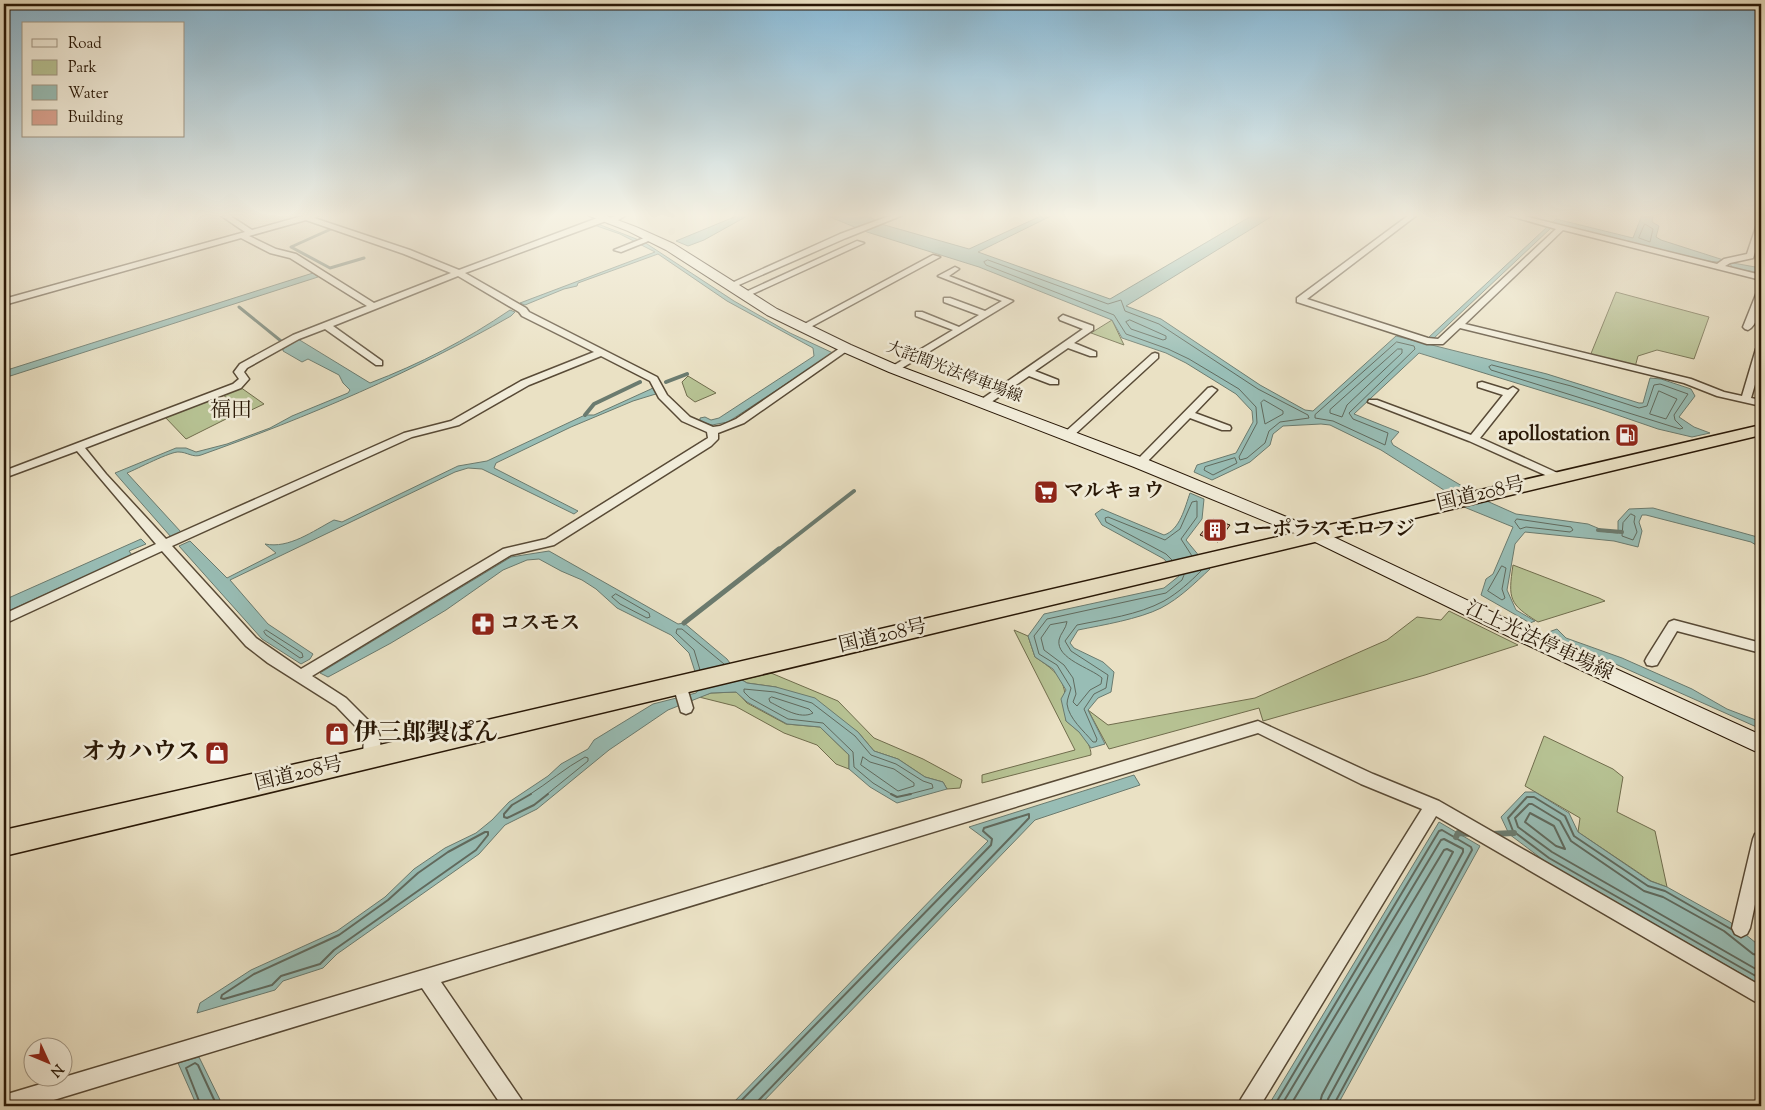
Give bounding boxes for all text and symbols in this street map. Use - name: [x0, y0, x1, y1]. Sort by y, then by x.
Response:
- legend: [22, 22, 185, 138]
- text: Road: [68, 34, 102, 55]
- text: Park: [68, 58, 97, 79]
- text: Water: [68, 84, 109, 105]
- text: Building: [68, 108, 123, 129]
- street label: 大詫間光法停車場線: [883, 336, 1025, 410]
- district label: 福田: [210, 396, 252, 426]
- place label: apollostation: [1498, 421, 1610, 450]
- fuel station icon: apollostation: [1614, 422, 1640, 448]
- street label: 国道208号: [1434, 471, 1528, 519]
- place label: マルキョウ: [1064, 478, 1164, 507]
- supermarket icon: マルキョウ: [1033, 479, 1059, 505]
- place label: コーポラス モロフジ: [1232, 516, 1415, 545]
- building icon: コーポラス モロフジ: [1202, 517, 1228, 543]
- street label: 江上光法停車場線: [1460, 595, 1618, 689]
- place label: コスモス: [500, 610, 580, 639]
- pharmacy icon: コスモス: [470, 611, 496, 637]
- street label: 国道208号: [836, 613, 930, 661]
- place label: 伊三郎製ぱん: [354, 717, 498, 751]
- shop icon: 伊三郎製ぱん: [324, 721, 350, 747]
- place label: オカハウス: [81, 736, 200, 770]
- shop icon: オカハウス: [204, 740, 230, 766]
- street label: 国道208号: [252, 751, 346, 799]
- north arrow: [22, 1038, 72, 1088]
- text: N: [45, 1059, 67, 1081]

